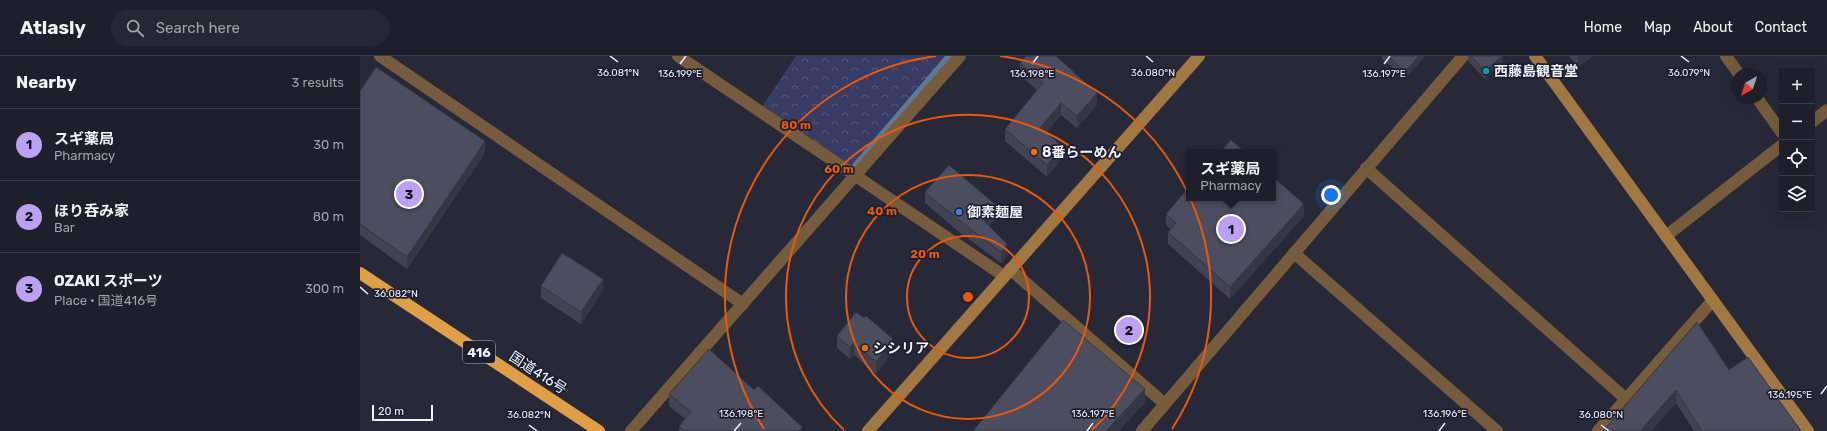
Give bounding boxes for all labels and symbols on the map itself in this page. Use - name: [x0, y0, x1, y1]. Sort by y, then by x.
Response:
- place label: 西藤島観音堂: [1494, 63, 1578, 80]
- marker: 西藤島観音堂: [1481, 66, 1491, 76]
- text: 36.081°N: [597, 67, 639, 79]
- text: 36.080°N: [1131, 67, 1175, 79]
- text: 36.079°N: [1668, 67, 1710, 79]
- text: 136.199°E: [658, 68, 702, 80]
- text: 136.198°E: [1010, 68, 1054, 80]
- text: 136.197°E: [1362, 68, 1406, 80]
- north arrow: [1731, 68, 1767, 104]
- text: 80 m: [781, 118, 811, 132]
- place label: 8番らーめん: [1042, 144, 1121, 161]
- marker: 8番らーめん: [1029, 147, 1039, 157]
- text: 60 m: [824, 162, 854, 176]
- pin: 3: [396, 179, 422, 209]
- your location: [1321, 185, 1341, 205]
- text: 40 m: [867, 204, 897, 218]
- place label: 御素麺屋: [967, 204, 1023, 221]
- marker: 御素麺屋: [954, 207, 964, 217]
- pin: 1: [1218, 214, 1244, 244]
- text: 20 m: [910, 247, 940, 261]
- text: 36.082°N: [374, 288, 418, 300]
- centre of rings: [961, 290, 975, 304]
- pin: 2: [1116, 315, 1142, 345]
- place label: シシリア: [873, 340, 929, 357]
- road number: 416: [463, 341, 495, 363]
- marker: シシリア: [860, 343, 870, 353]
- street label: 国道416号: [506, 348, 570, 398]
- text: 136.195°E: [1768, 389, 1812, 401]
- scale bar: [372, 403, 433, 422]
- text: 136.198°E: [719, 408, 763, 420]
- text: 136.197°E: [1071, 408, 1115, 420]
- text: 136.196°E: [1423, 408, 1467, 420]
- text: 36.082°N: [507, 409, 551, 421]
- text: 36.080°N: [1579, 409, 1623, 421]

